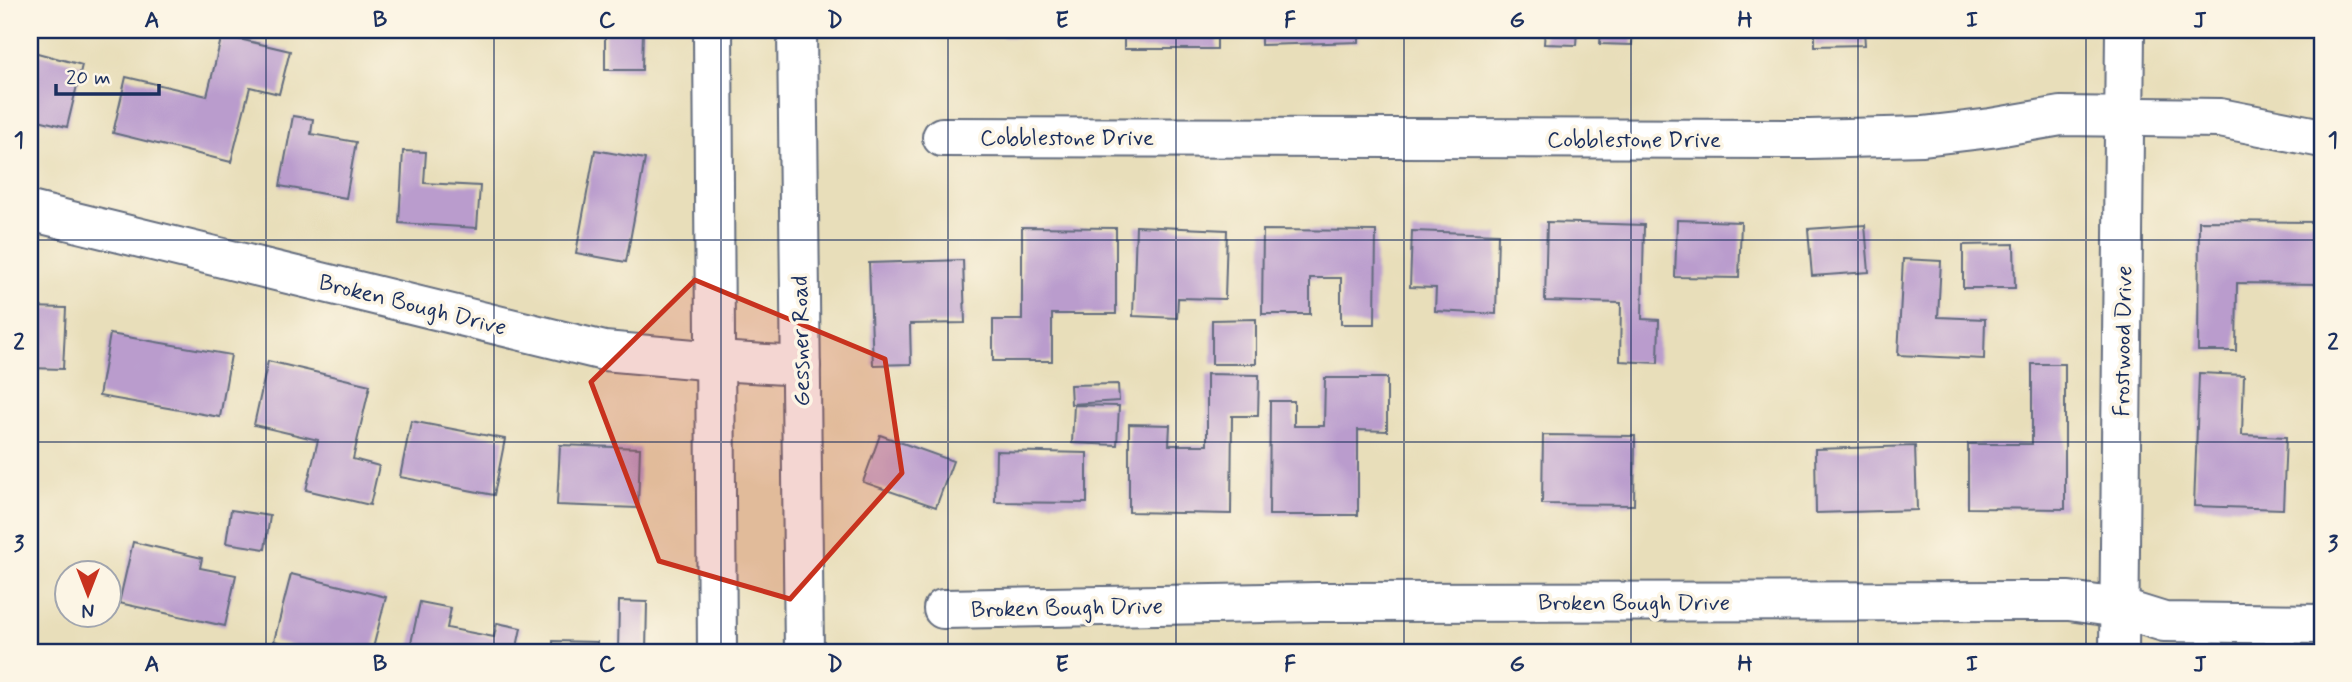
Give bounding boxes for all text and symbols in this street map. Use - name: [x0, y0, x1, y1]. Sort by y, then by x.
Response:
- text: A: [144, 6, 160, 36]
- text: B: [373, 6, 388, 36]
- text: C: [599, 6, 616, 36]
- text: D: [827, 6, 843, 36]
- text: E: [1055, 6, 1069, 36]
- text: F: [1284, 6, 1296, 36]
- text: G: [1509, 6, 1525, 36]
- text: H: [1737, 6, 1753, 36]
- text: I: [1966, 6, 1978, 36]
- text: J: [2193, 6, 2207, 36]
- scale bar: [56, 52, 159, 96]
- text: 20 m: [66, 64, 111, 92]
- street label: Cobblestone Drive: [980, 124, 1154, 154]
- text: 1: [14, 126, 24, 156]
- street label: Cobblestone Drive: [1547, 126, 1721, 156]
- text: 1: [2328, 126, 2338, 156]
- street label: Frostwood Drive: [2108, 265, 2140, 417]
- street label: Broken Bough Drive: [316, 268, 509, 344]
- street label: Gessner Road: [786, 275, 818, 407]
- text: 2: [13, 328, 25, 358]
- text: 2: [2327, 328, 2339, 358]
- text: 3: [14, 530, 25, 560]
- text: 3: [2328, 530, 2339, 560]
- north arrow: [52, 560, 122, 630]
- street label: Broken Bough Drive: [1538, 589, 1730, 619]
- street label: Broken Bough Drive: [971, 592, 1163, 626]
- text: N: [82, 597, 94, 622]
- text: A: [144, 650, 160, 680]
- text: B: [373, 650, 388, 680]
- text: C: [599, 650, 616, 680]
- text: D: [827, 650, 843, 680]
- text: E: [1055, 650, 1069, 680]
- text: F: [1284, 650, 1296, 680]
- text: G: [1509, 650, 1525, 680]
- text: H: [1737, 650, 1753, 680]
- text: I: [1966, 650, 1978, 680]
- text: J: [2193, 650, 2207, 680]

